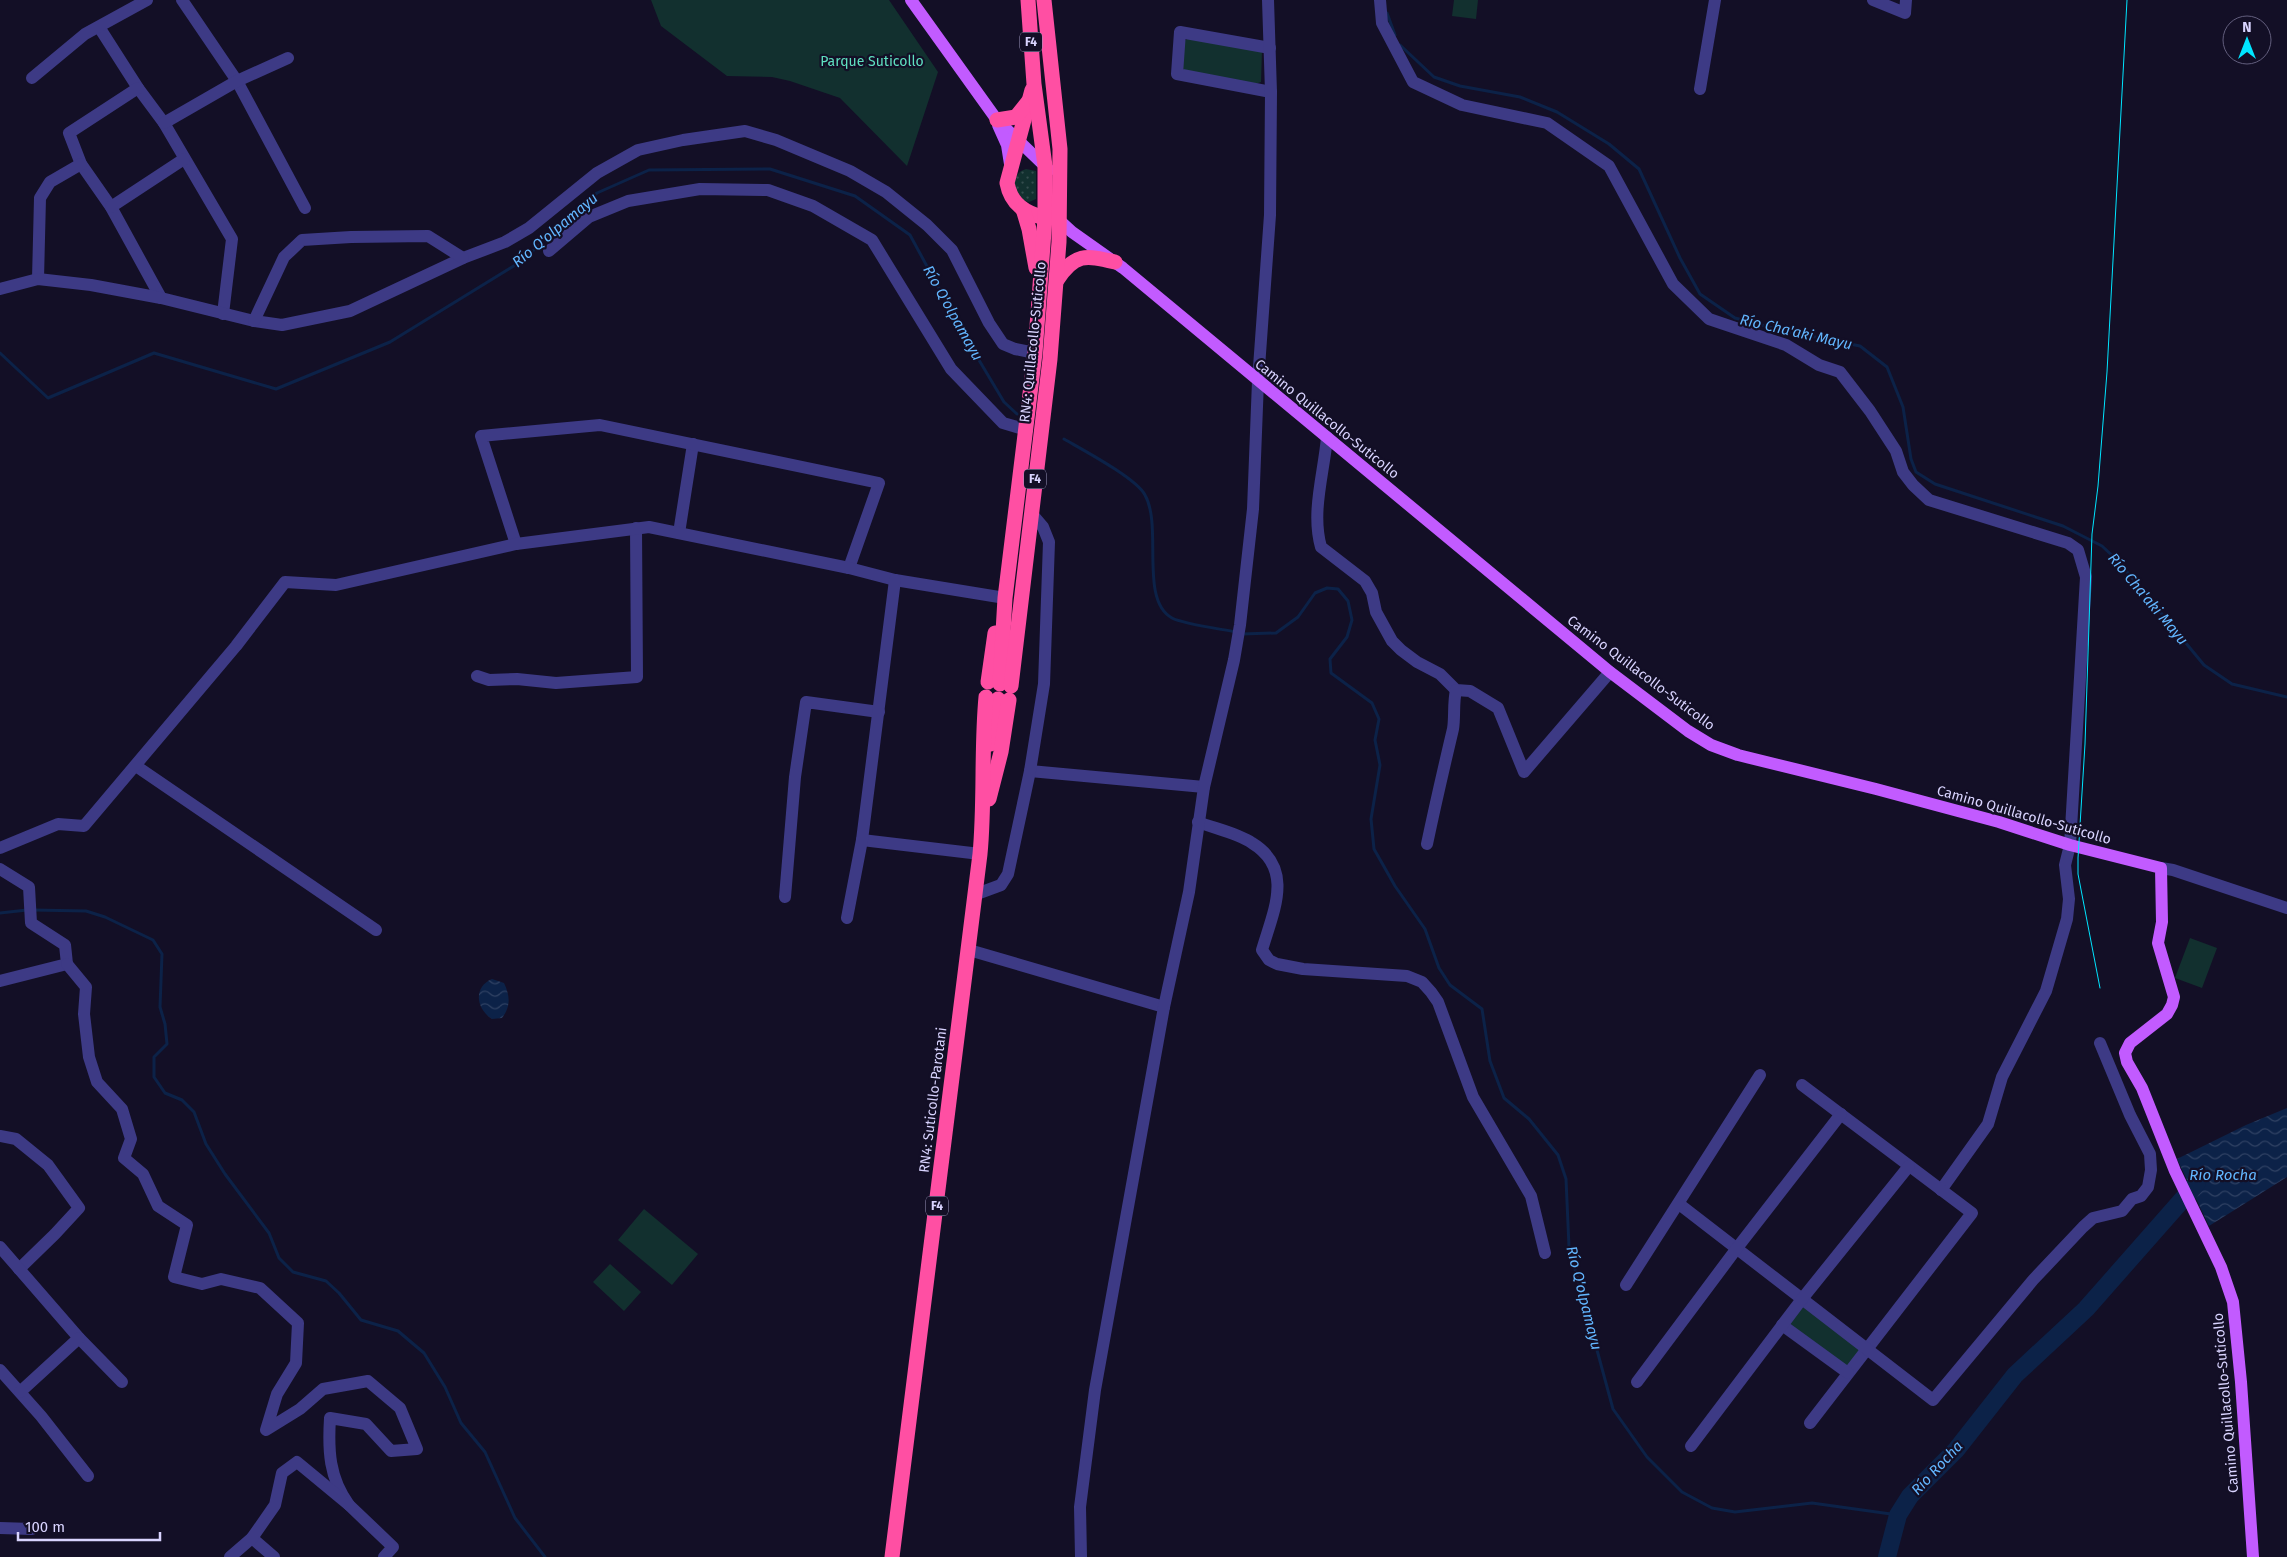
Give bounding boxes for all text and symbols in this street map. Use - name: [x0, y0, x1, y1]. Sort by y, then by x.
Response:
- north arrow: [2222, 15, 2272, 65]
- text: N: [2242, 19, 2252, 36]
- road number: F4: [1020, 32, 1042, 52]
- park label: Parque Suticollo: [820, 53, 924, 70]
- water label: Río Q'olpamayu: [508, 189, 602, 271]
- street label: RN4: Quillacollo-Suticollo: [1016, 261, 1050, 423]
- water label: Río Q'olpamayu: [919, 262, 987, 364]
- water label: Río Cha'aki Mayu: [1738, 310, 1854, 354]
- street label: Camino Quillacollo-Suticollo: [1252, 356, 1402, 482]
- road number: F4: [1024, 469, 1046, 488]
- water label: Río Cha'aki Mayu: [2104, 549, 2192, 649]
- street label: Camino Quillacollo-Suticollo: [1564, 612, 1718, 734]
- street label: Camino Quillacollo-Suticollo: [1935, 782, 2113, 848]
- street label: RN4: Suticollo-Parotani: [916, 1026, 950, 1174]
- water label: Río Rocha: [2189, 1166, 2257, 1184]
- road number: F4: [926, 1196, 948, 1216]
- water label: Río Q'olpamayu: [1562, 1244, 1606, 1352]
- street label: Camino Quillacollo-Suticollo: [2210, 1312, 2242, 1494]
- water label: Río Rocha: [1907, 1437, 1967, 1499]
- scale bar: [18, 1510, 160, 1542]
- text: 100 m: [25, 1518, 65, 1536]

